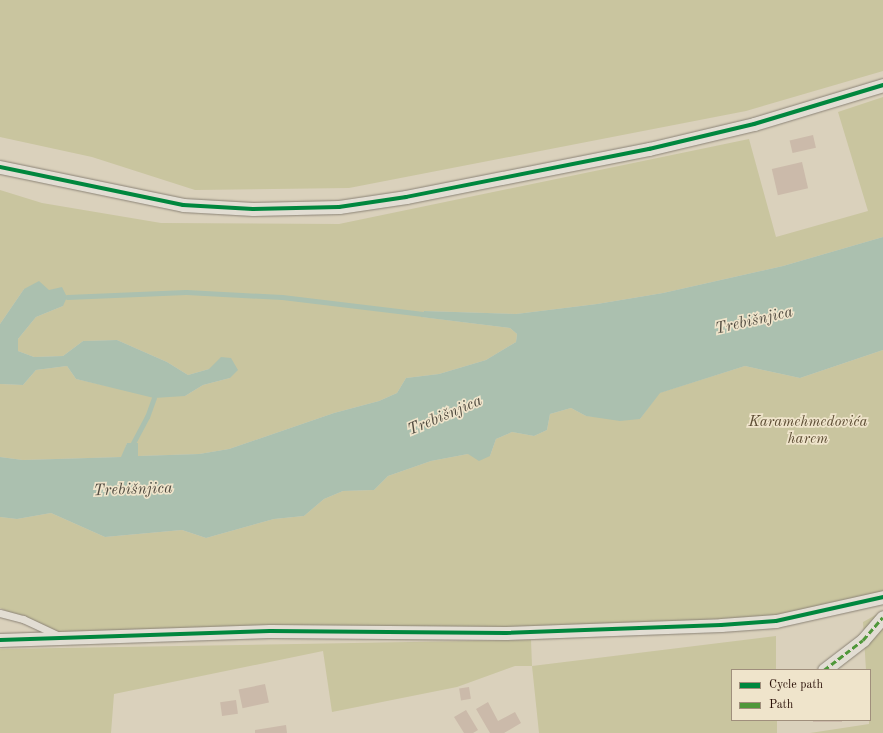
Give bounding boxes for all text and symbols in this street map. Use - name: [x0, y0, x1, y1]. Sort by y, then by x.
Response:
- water label: Trebišnjica: [713, 303, 795, 339]
- water label: Trebišnjica: [405, 392, 485, 440]
- park label: Karamehmedovića harem: [748, 413, 868, 448]
- water label: Trebišnjica: [93, 479, 173, 501]
- legend: [731, 669, 871, 721]
- text: Cycle path: [769, 679, 823, 691]
- text: Path: [769, 699, 793, 711]

